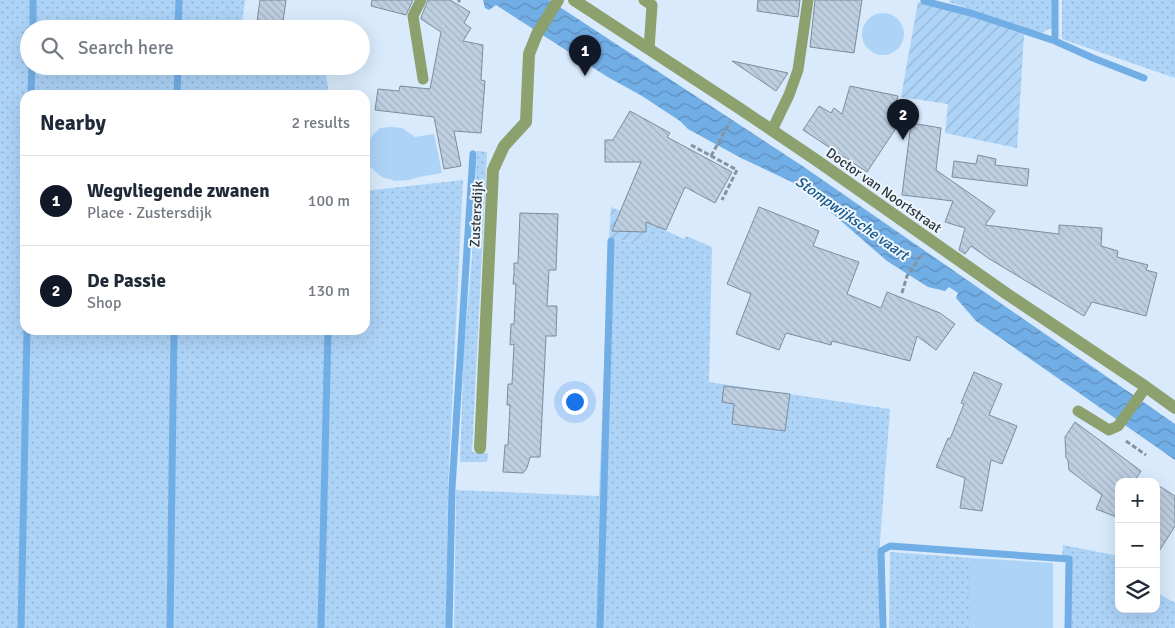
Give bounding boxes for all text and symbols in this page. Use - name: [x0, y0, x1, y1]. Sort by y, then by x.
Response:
- search box: [20, 20, 370, 75]
- icon: search: [38, 34, 66, 62]
- pin: 1: [569, 35, 601, 76]
- text: Search here: [78, 36, 174, 60]
- pin: 2: [887, 99, 919, 140]
- text: Nearby: [40, 110, 106, 136]
- text: 2 results: [291, 113, 350, 133]
- street label: Doctor van Noortstraat: [823, 144, 945, 237]
- water label: Stompwijksche vaart: [792, 172, 913, 265]
- text: Wegvliegende zwanen: [87, 179, 270, 203]
- street label: Zustersdijk: [466, 180, 487, 248]
- text: 1: [52, 191, 60, 211]
- text: 100 m: [308, 191, 350, 211]
- text: Place · Zustersdijk: [87, 203, 212, 223]
- text: De Passie: [87, 269, 166, 293]
- text: 2: [52, 281, 60, 301]
- text: 130 m: [308, 281, 350, 301]
- text: Shop: [87, 293, 121, 313]
- your location: [562, 389, 588, 415]
- map controls: [1115, 478, 1160, 613]
- button: +: [1115, 478, 1160, 523]
- button: −: [1115, 523, 1160, 568]
- button: layers: [1115, 568, 1160, 613]

